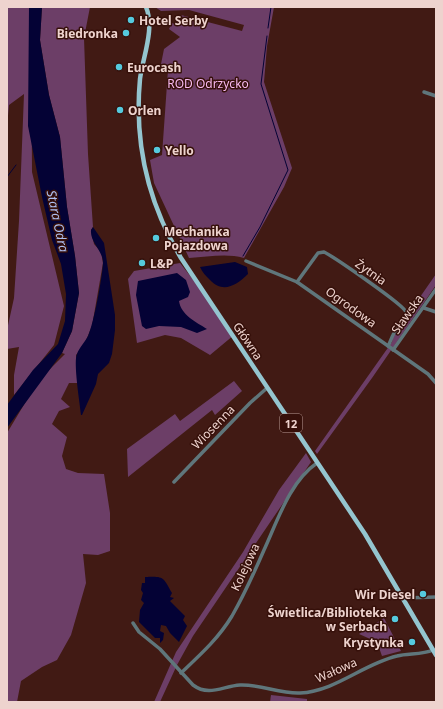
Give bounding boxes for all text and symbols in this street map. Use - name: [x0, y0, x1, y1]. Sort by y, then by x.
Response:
- place label: Hotel Serby: [139, 12, 208, 29]
- marker: Hotel Serby: [126, 15, 136, 25]
- place label: Biedronka: [57, 25, 118, 42]
- marker: Biedronka: [121, 28, 131, 38]
- place label: Eurocash: [127, 59, 181, 76]
- marker: Eurocash: [114, 62, 124, 72]
- park label: ROD Odrzycko: [167, 75, 249, 92]
- place label: Orlen: [128, 102, 161, 119]
- marker: Orlen: [115, 105, 125, 115]
- place label: Yello: [165, 142, 194, 159]
- marker: Yello: [152, 145, 162, 155]
- water label: Stara Odra: [43, 188, 73, 254]
- place label: Mechanika Pojazdowa: [164, 223, 230, 254]
- marker: Mechanika Pojazdowa: [151, 233, 161, 243]
- place label: L&P: [150, 255, 173, 272]
- street label: Żytnia: [352, 255, 390, 289]
- marker: L&P: [137, 258, 147, 268]
- street label: Ogrodowa: [322, 283, 380, 331]
- street label: Sławska: [387, 291, 427, 337]
- street label: Główna: [229, 319, 267, 363]
- street label: Wiosenna: [188, 401, 238, 453]
- road number: 12: [280, 414, 302, 432]
- street label: Kolejowa: [227, 540, 263, 594]
- place label: Wir Diesel: [355, 586, 415, 603]
- marker: Wir Diesel: [418, 589, 428, 599]
- place label: Świetlica/Biblioteka w Serbach: [268, 604, 387, 635]
- marker: Świetlica/Biblioteka w Serbach: [390, 614, 400, 624]
- place label: Krystynka: [343, 634, 404, 651]
- marker: Krystynka: [407, 637, 417, 647]
- street label: Wałowa: [312, 653, 360, 687]

